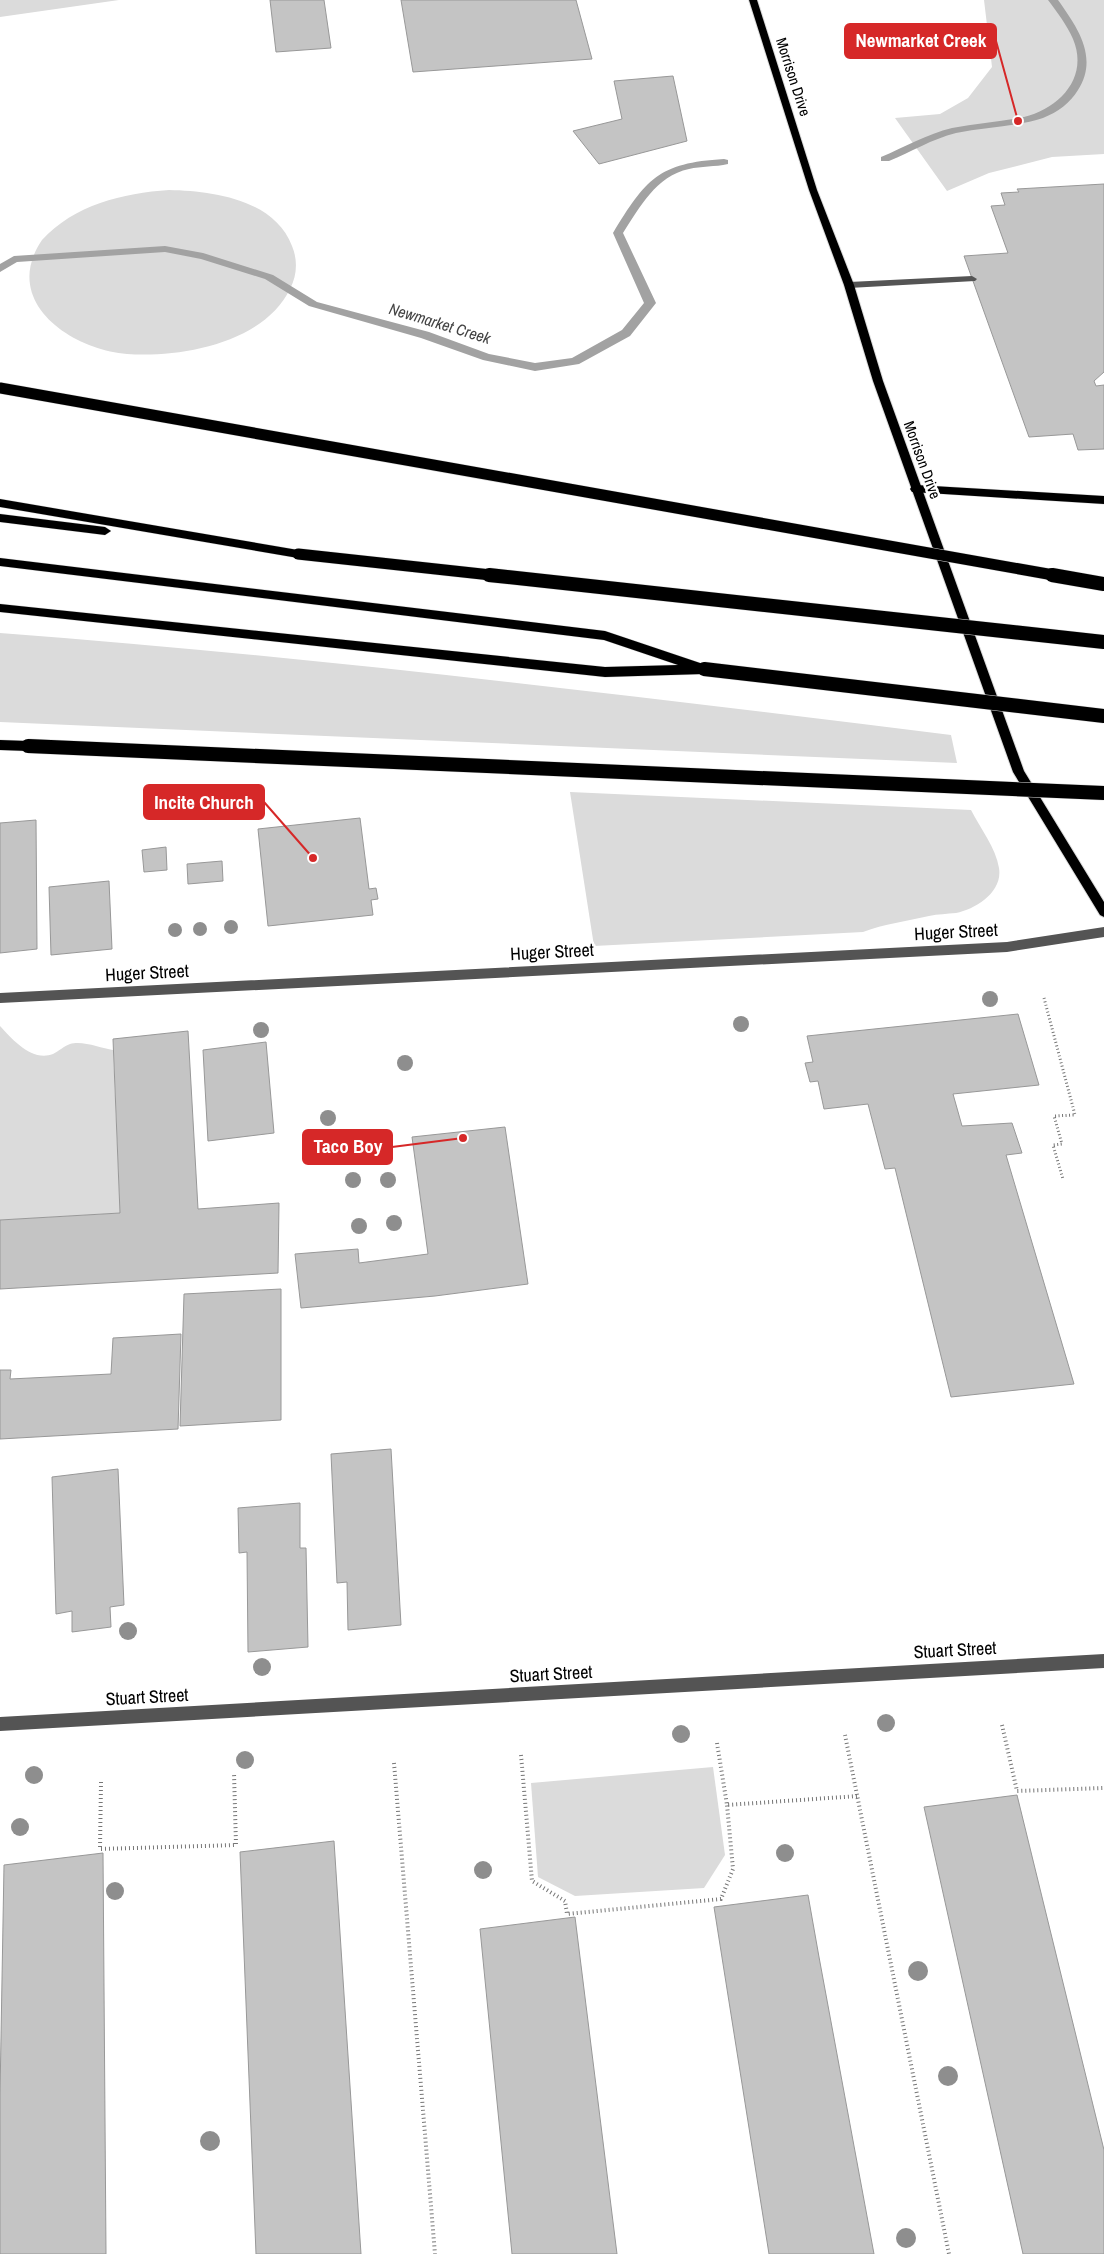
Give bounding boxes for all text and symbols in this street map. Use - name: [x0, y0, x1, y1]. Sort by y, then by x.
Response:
- callout: Newmarket Creek: [845, 24, 996, 58]
- text: Newmarket Creek: [856, 27, 987, 53]
- street label: Morrison Drive: [771, 35, 816, 119]
- water label: Newmarket Creek: [387, 297, 494, 349]
- street label: Morrison Drive: [899, 418, 946, 502]
- callout: Incite Church: [144, 785, 264, 819]
- text: Incite Church: [154, 789, 254, 815]
- street label: Huger Street: [914, 917, 998, 946]
- street label: Huger Street: [510, 937, 594, 966]
- street label: Huger Street: [105, 958, 189, 987]
- callout: Taco Boy: [303, 1130, 392, 1164]
- text: Taco Boy: [314, 1133, 383, 1159]
- street label: Stuart Street: [913, 1635, 997, 1664]
- street label: Stuart Street: [509, 1659, 593, 1688]
- street label: Stuart Street: [105, 1682, 189, 1711]

